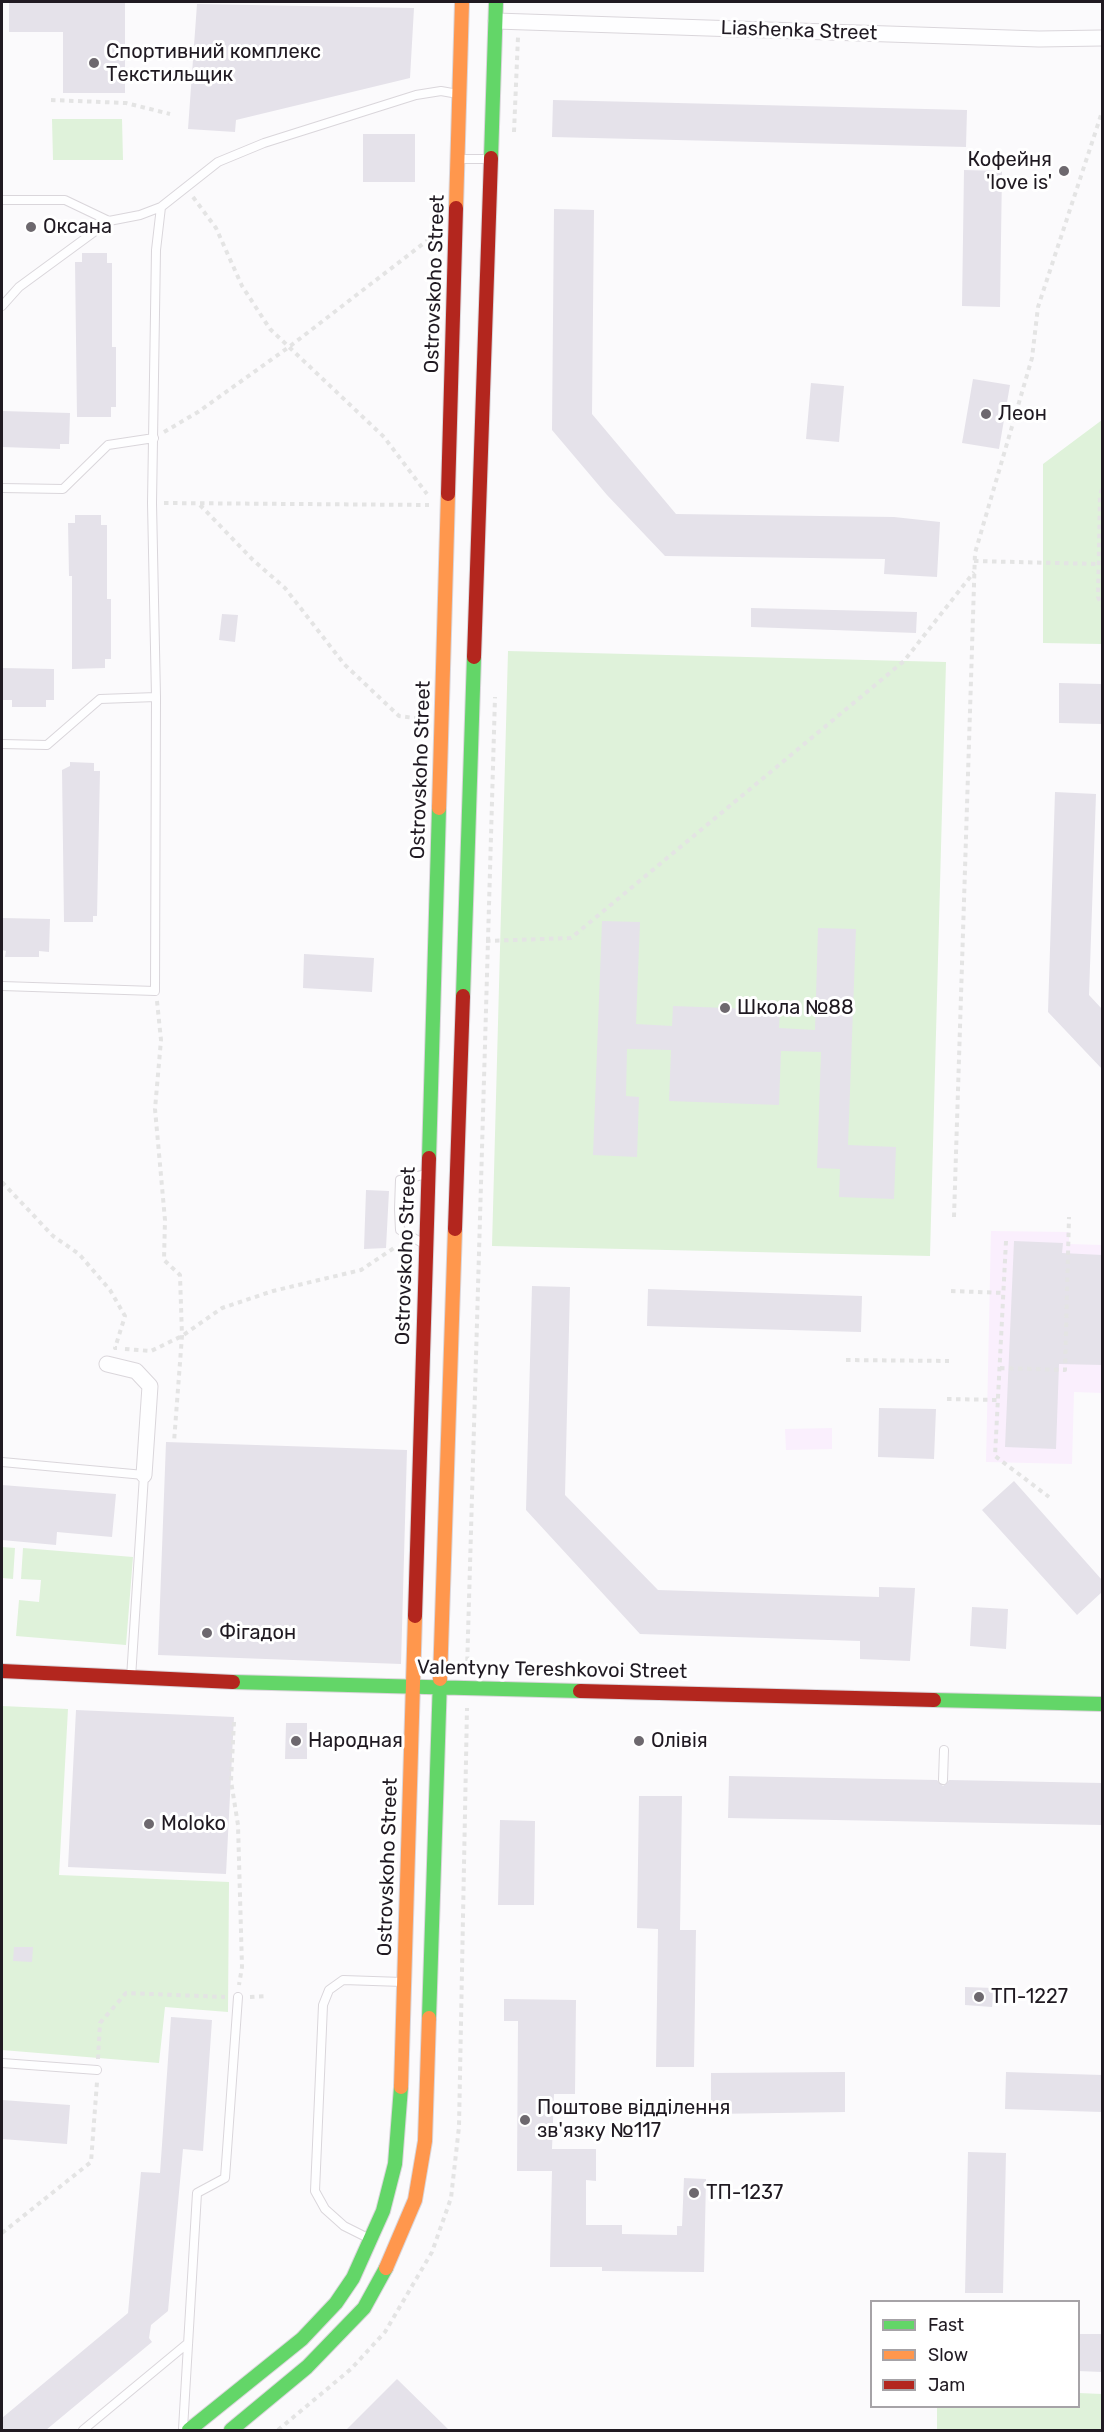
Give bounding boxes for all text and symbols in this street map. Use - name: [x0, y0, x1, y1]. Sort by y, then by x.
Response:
- street label: Liashenka Street: [720, 16, 878, 46]
- place label: Спортивний комплекс Текстильщик: [106, 40, 321, 87]
- marker: Спортивний комплекс Текстильщик: [87, 56, 101, 70]
- place label: Кофейня 'love is': [968, 148, 1052, 195]
- marker: Кофейня 'love is': [1057, 164, 1071, 178]
- street label: Ostrovskoho Street: [420, 194, 450, 374]
- place label: Оксана: [43, 215, 112, 239]
- marker: Оксана: [24, 220, 38, 234]
- place label: Леон: [998, 402, 1047, 426]
- marker: Леон: [979, 407, 993, 421]
- street label: Ostrovskoho Street: [406, 680, 436, 860]
- place label: Школа №88: [737, 996, 854, 1020]
- marker: Школа №88: [718, 1001, 732, 1015]
- street label: Ostrovskoho Street: [391, 1166, 421, 1346]
- place label: Фігадон: [219, 1621, 296, 1645]
- marker: Фігадон: [200, 1626, 214, 1640]
- street label: Valentyny Tereshkovoi Street: [417, 1656, 687, 1684]
- place label: Народная: [308, 1729, 403, 1753]
- place label: Олівія: [651, 1729, 708, 1753]
- marker: Народная: [289, 1734, 303, 1748]
- marker: Олівія: [632, 1734, 646, 1748]
- street label: Ostrovskoho Street: [373, 1777, 403, 1957]
- place label: Moloko: [161, 1812, 226, 1836]
- marker: Moloko: [142, 1817, 156, 1831]
- place label: ТП-1227: [991, 1985, 1068, 2009]
- marker: ТП-1227: [972, 1990, 986, 2004]
- place label: Поштове відділення зв'язку №117: [537, 2096, 730, 2143]
- marker: Поштове відділення зв'язку №117: [518, 2113, 532, 2127]
- place label: ТП-1237: [706, 2181, 783, 2205]
- marker: ТП-1237: [687, 2186, 701, 2200]
- legend: [870, 2300, 1080, 2408]
- text: Fast: [928, 2314, 964, 2336]
- text: Slow: [928, 2344, 968, 2366]
- text: Jam: [928, 2374, 965, 2396]

